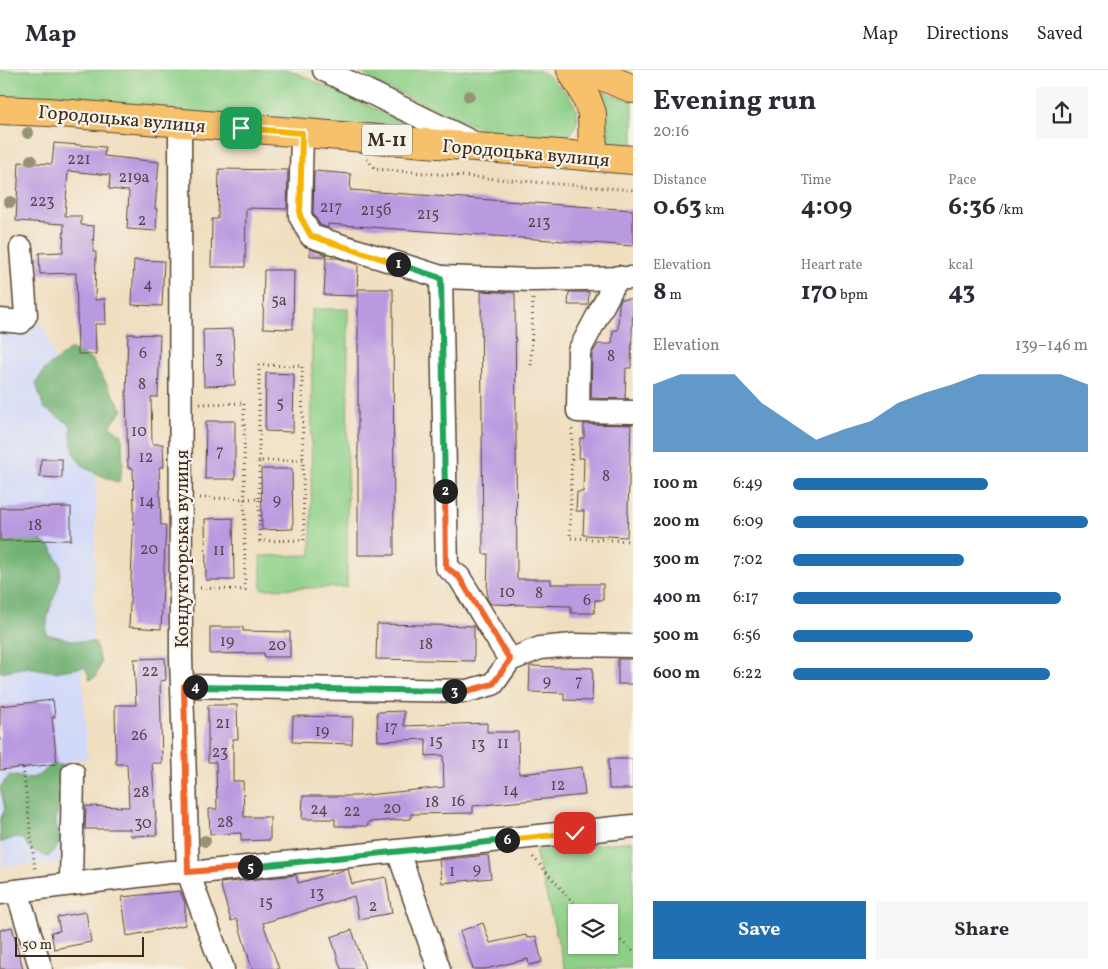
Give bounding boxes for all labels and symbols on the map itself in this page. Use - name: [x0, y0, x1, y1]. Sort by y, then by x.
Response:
- street label: Городоцька вулиця: [37, 100, 207, 140]
- pin: [220, 107, 262, 149]
- road number: М-11: [362, 124, 412, 156]
- street label: Городоцька вулиця: [441, 134, 611, 174]
- house number: 221: [67, 149, 91, 171]
- house number: 219а: [118, 167, 150, 189]
- house number: 223: [30, 191, 54, 213]
- house number: 217: [320, 197, 343, 219]
- house number: 215б: [361, 200, 391, 222]
- house number: 215: [417, 204, 439, 226]
- house number: 2: [138, 210, 146, 232]
- house number: 213: [527, 212, 551, 234]
- pin: 1: [386, 252, 410, 276]
- house number: 4: [143, 274, 153, 296]
- house number: 5а: [271, 290, 287, 312]
- house number: 6: [139, 343, 147, 365]
- house number: 8: [607, 346, 615, 368]
- house number: 3: [215, 348, 223, 370]
- house number: 8: [138, 374, 146, 396]
- house number: 5: [276, 393, 284, 415]
- house number: 10: [131, 421, 147, 443]
- house number: 7: [216, 441, 224, 463]
- house number: 12: [139, 447, 153, 469]
- street label: Кондукторська вулиця: [170, 450, 196, 648]
- house number: 8: [602, 466, 610, 488]
- pin: 2: [432, 478, 458, 504]
- house number: 9: [273, 490, 281, 512]
- house number: 14: [139, 491, 155, 513]
- house number: 18: [28, 515, 42, 537]
- house number: 20: [140, 539, 158, 561]
- house number: 11: [213, 540, 225, 562]
- house number: 10: [499, 582, 515, 604]
- house number: 8: [535, 583, 543, 605]
- house number: 6: [583, 590, 591, 612]
- house number: 19: [220, 631, 234, 653]
- house number: 18: [419, 634, 433, 656]
- house number: 20: [268, 635, 286, 657]
- house number: 22: [141, 661, 159, 683]
- house number: 9: [543, 671, 551, 693]
- house number: 7: [575, 671, 583, 693]
- pin: 4: [182, 674, 208, 700]
- pin: 3: [442, 678, 466, 704]
- house number: 21: [216, 713, 230, 735]
- house number: 17: [384, 717, 398, 739]
- house number: 19: [315, 721, 329, 743]
- house number: 26: [131, 725, 147, 747]
- house number: 15: [429, 731, 443, 753]
- house number: 11: [497, 733, 509, 755]
- house number: 13: [471, 734, 485, 756]
- house number: 23: [212, 742, 228, 764]
- house number: 12: [551, 775, 565, 797]
- house number: 14: [503, 780, 519, 802]
- house number: 28: [133, 782, 149, 804]
- house number: 16: [451, 791, 465, 813]
- house number: 18: [425, 792, 439, 814]
- house number: 20: [383, 798, 401, 820]
- house number: 24: [310, 799, 328, 821]
- house number: 22: [343, 801, 361, 823]
- house number: 28: [217, 812, 233, 834]
- pin: [554, 812, 596, 854]
- house number: 30: [134, 813, 152, 835]
- pin: 6: [494, 828, 520, 852]
- pin: 5: [238, 854, 262, 880]
- house number: 9: [473, 859, 481, 881]
- house number: 1: [449, 861, 455, 883]
- house number: 13: [310, 883, 324, 905]
- house number: 15: [259, 892, 273, 914]
- house number: 2: [369, 896, 377, 918]
- scale bar: [15, 934, 144, 957]

